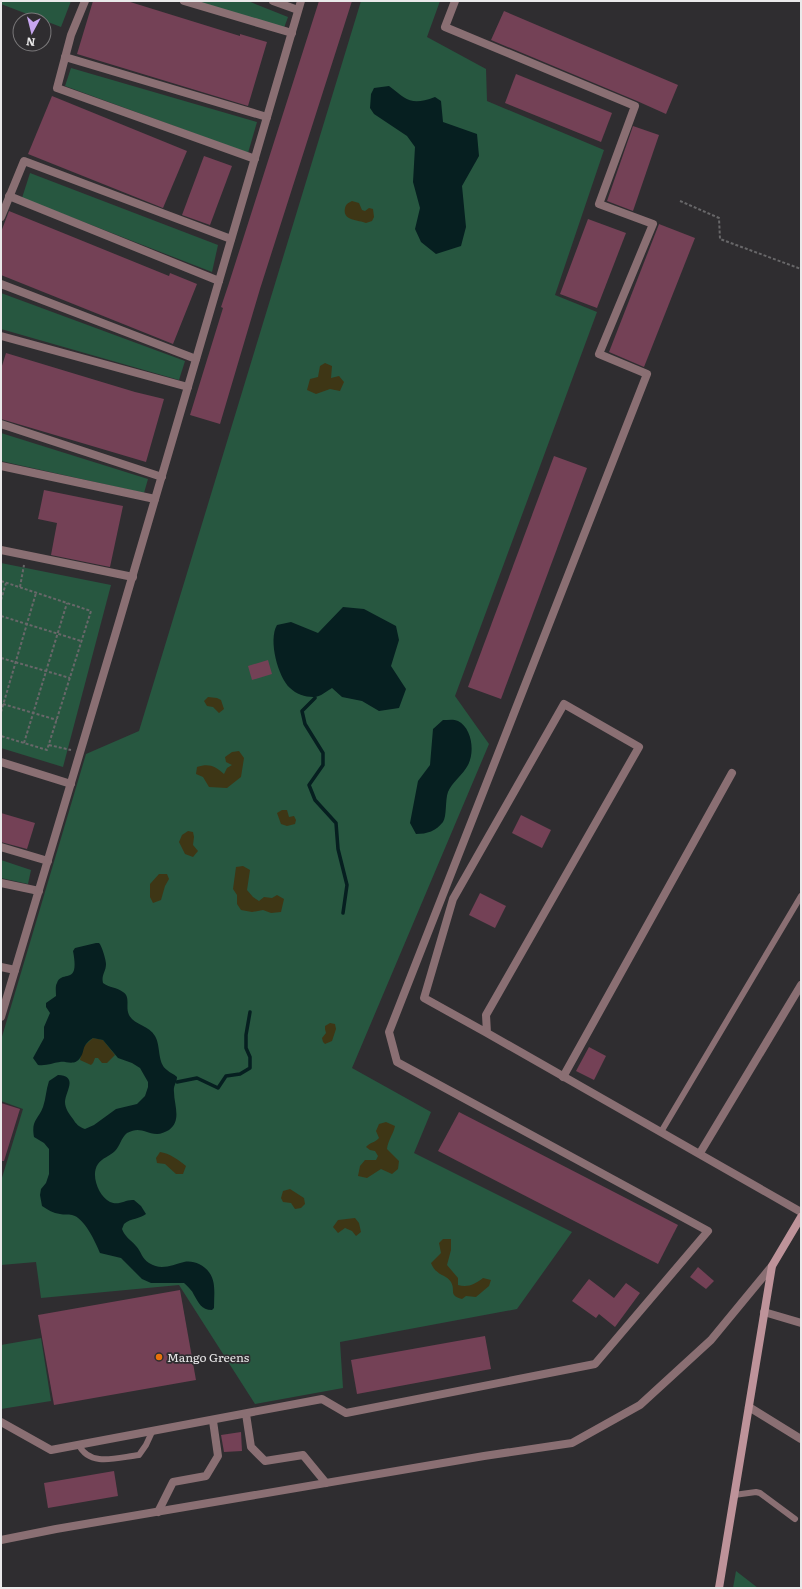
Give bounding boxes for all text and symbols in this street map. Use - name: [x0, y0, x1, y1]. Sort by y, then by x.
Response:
- north arrow: [12, 12, 52, 52]
- text: N: [25, 34, 36, 51]
- place label: Mango Greens: [167, 1348, 250, 1366]
- marker: Mango Greens: [154, 1352, 164, 1362]

